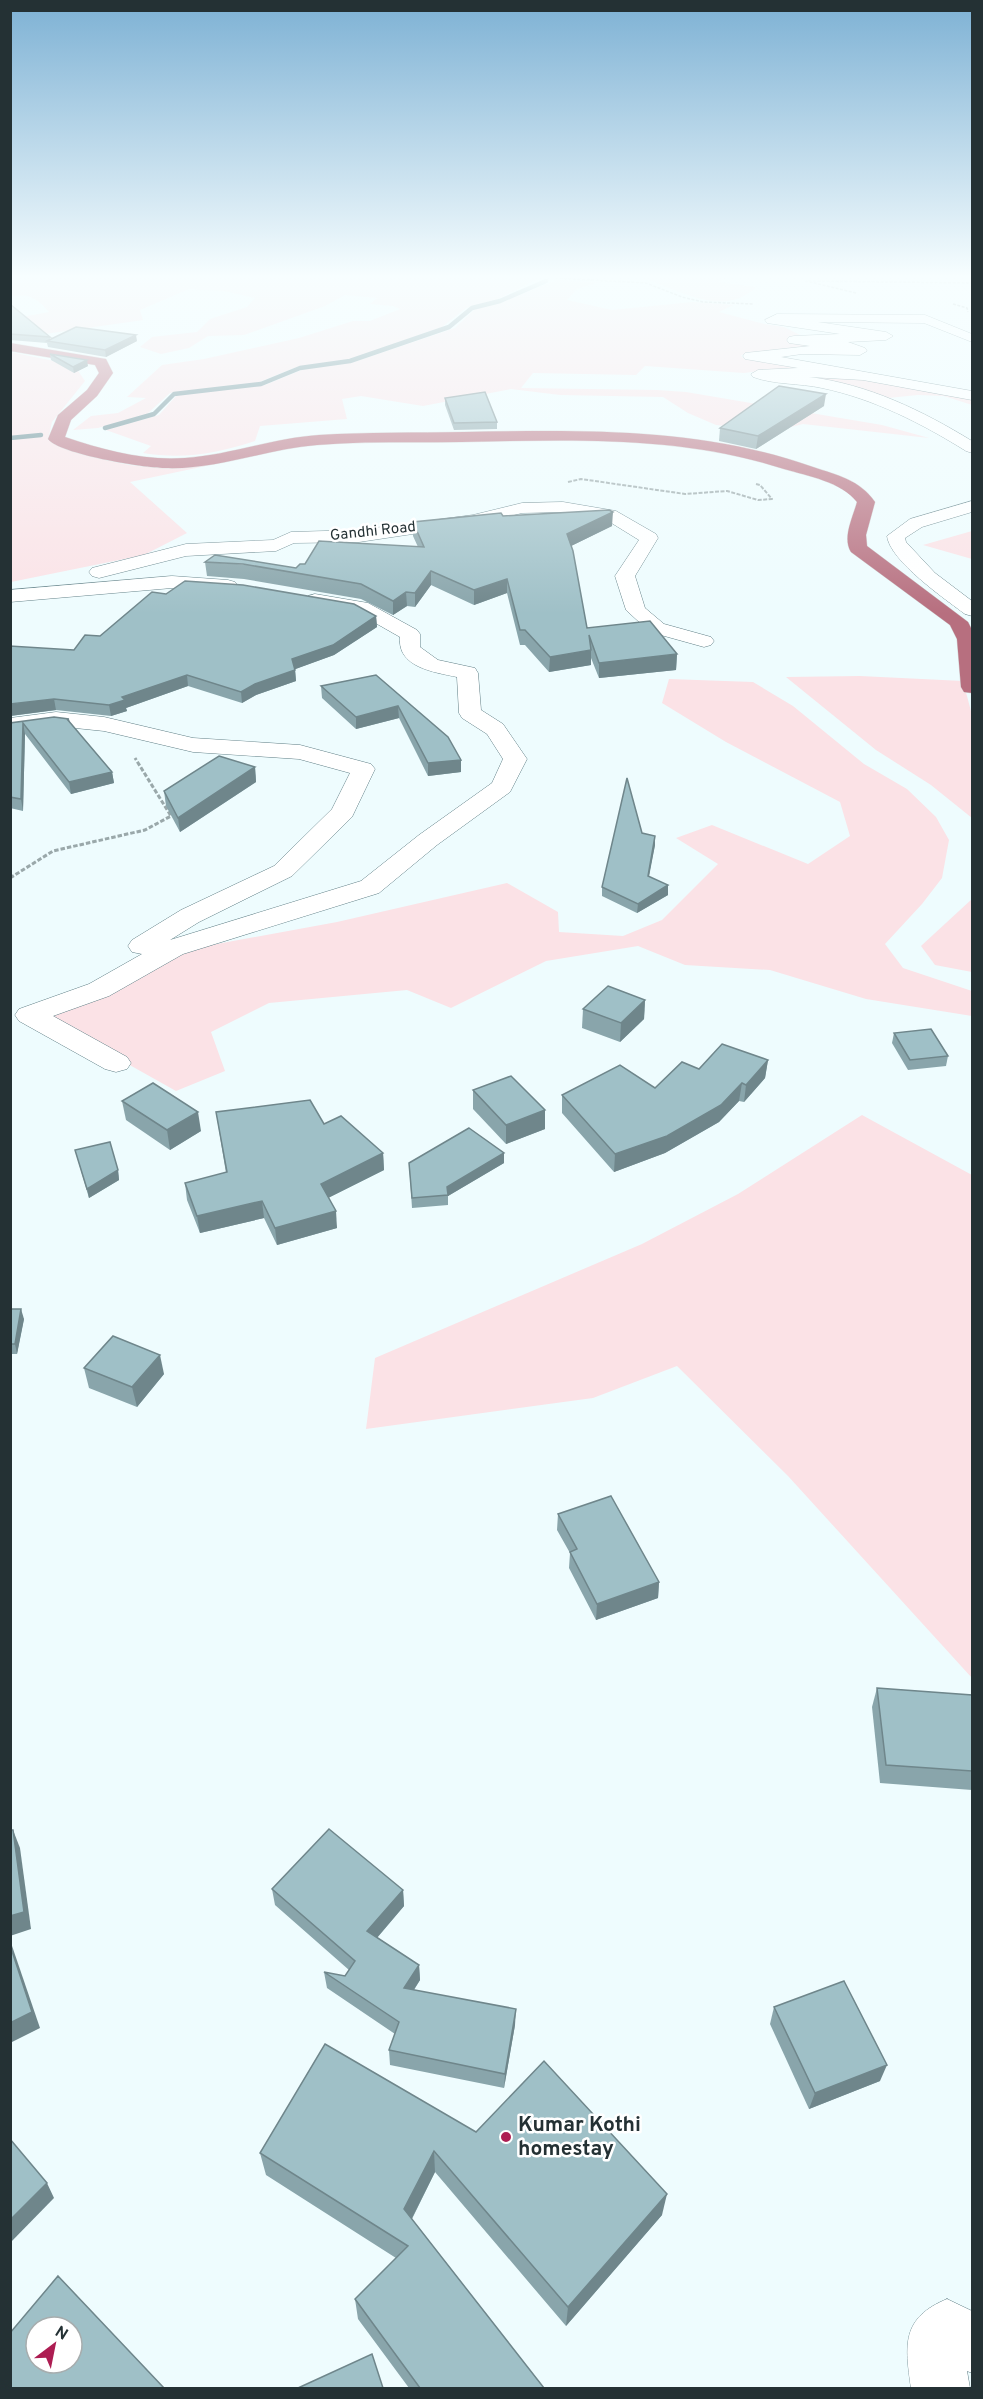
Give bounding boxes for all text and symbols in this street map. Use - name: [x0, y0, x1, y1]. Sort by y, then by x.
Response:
- street label: Gandhi Road: [329, 518, 417, 546]
- place label: Kumar Kothi homestay: [518, 2112, 641, 2163]
- marker: Kumar Kothi homestay: [499, 2130, 513, 2144]
- north arrow: [24, 2315, 84, 2375]
- text: N: [51, 2322, 71, 2346]

